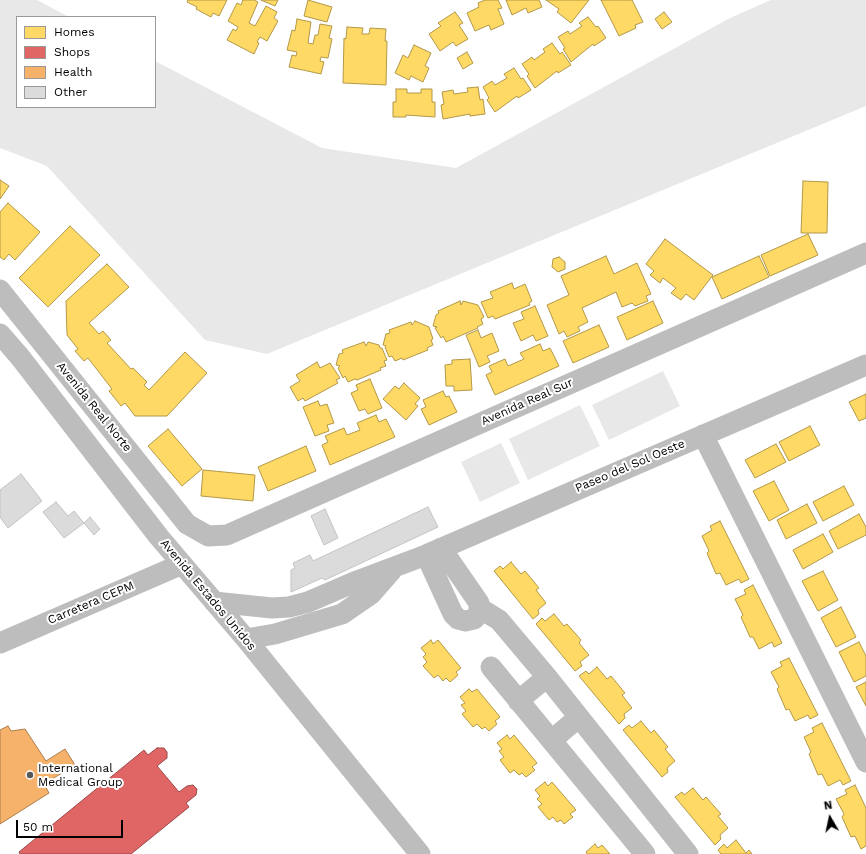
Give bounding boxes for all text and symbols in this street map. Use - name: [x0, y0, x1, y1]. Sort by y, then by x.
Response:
- legend: [16, 16, 156, 108]
- text: Homes: [54, 25, 95, 39]
- text: Shops: [54, 45, 90, 59]
- text: Health: [54, 65, 92, 79]
- text: Other: [54, 85, 87, 99]
- street label: Avenida Real Norte: [53, 359, 135, 455]
- street label: Avenida Real Sur: [479, 375, 575, 429]
- street label: Paseo del Sol Oeste: [573, 436, 687, 496]
- street label: Avenida Estados Unidos: [157, 536, 259, 654]
- street label: Carretera CEPM: [46, 578, 136, 628]
- place label: International Medical Group: [38, 761, 123, 789]
- marker: International Medical Group: [25, 770, 35, 780]
- north arrow: [810, 798, 850, 838]
- text: N: [823, 799, 833, 813]
- scale bar: [18, 812, 125, 838]
- text: 50 m: [23, 820, 53, 834]

